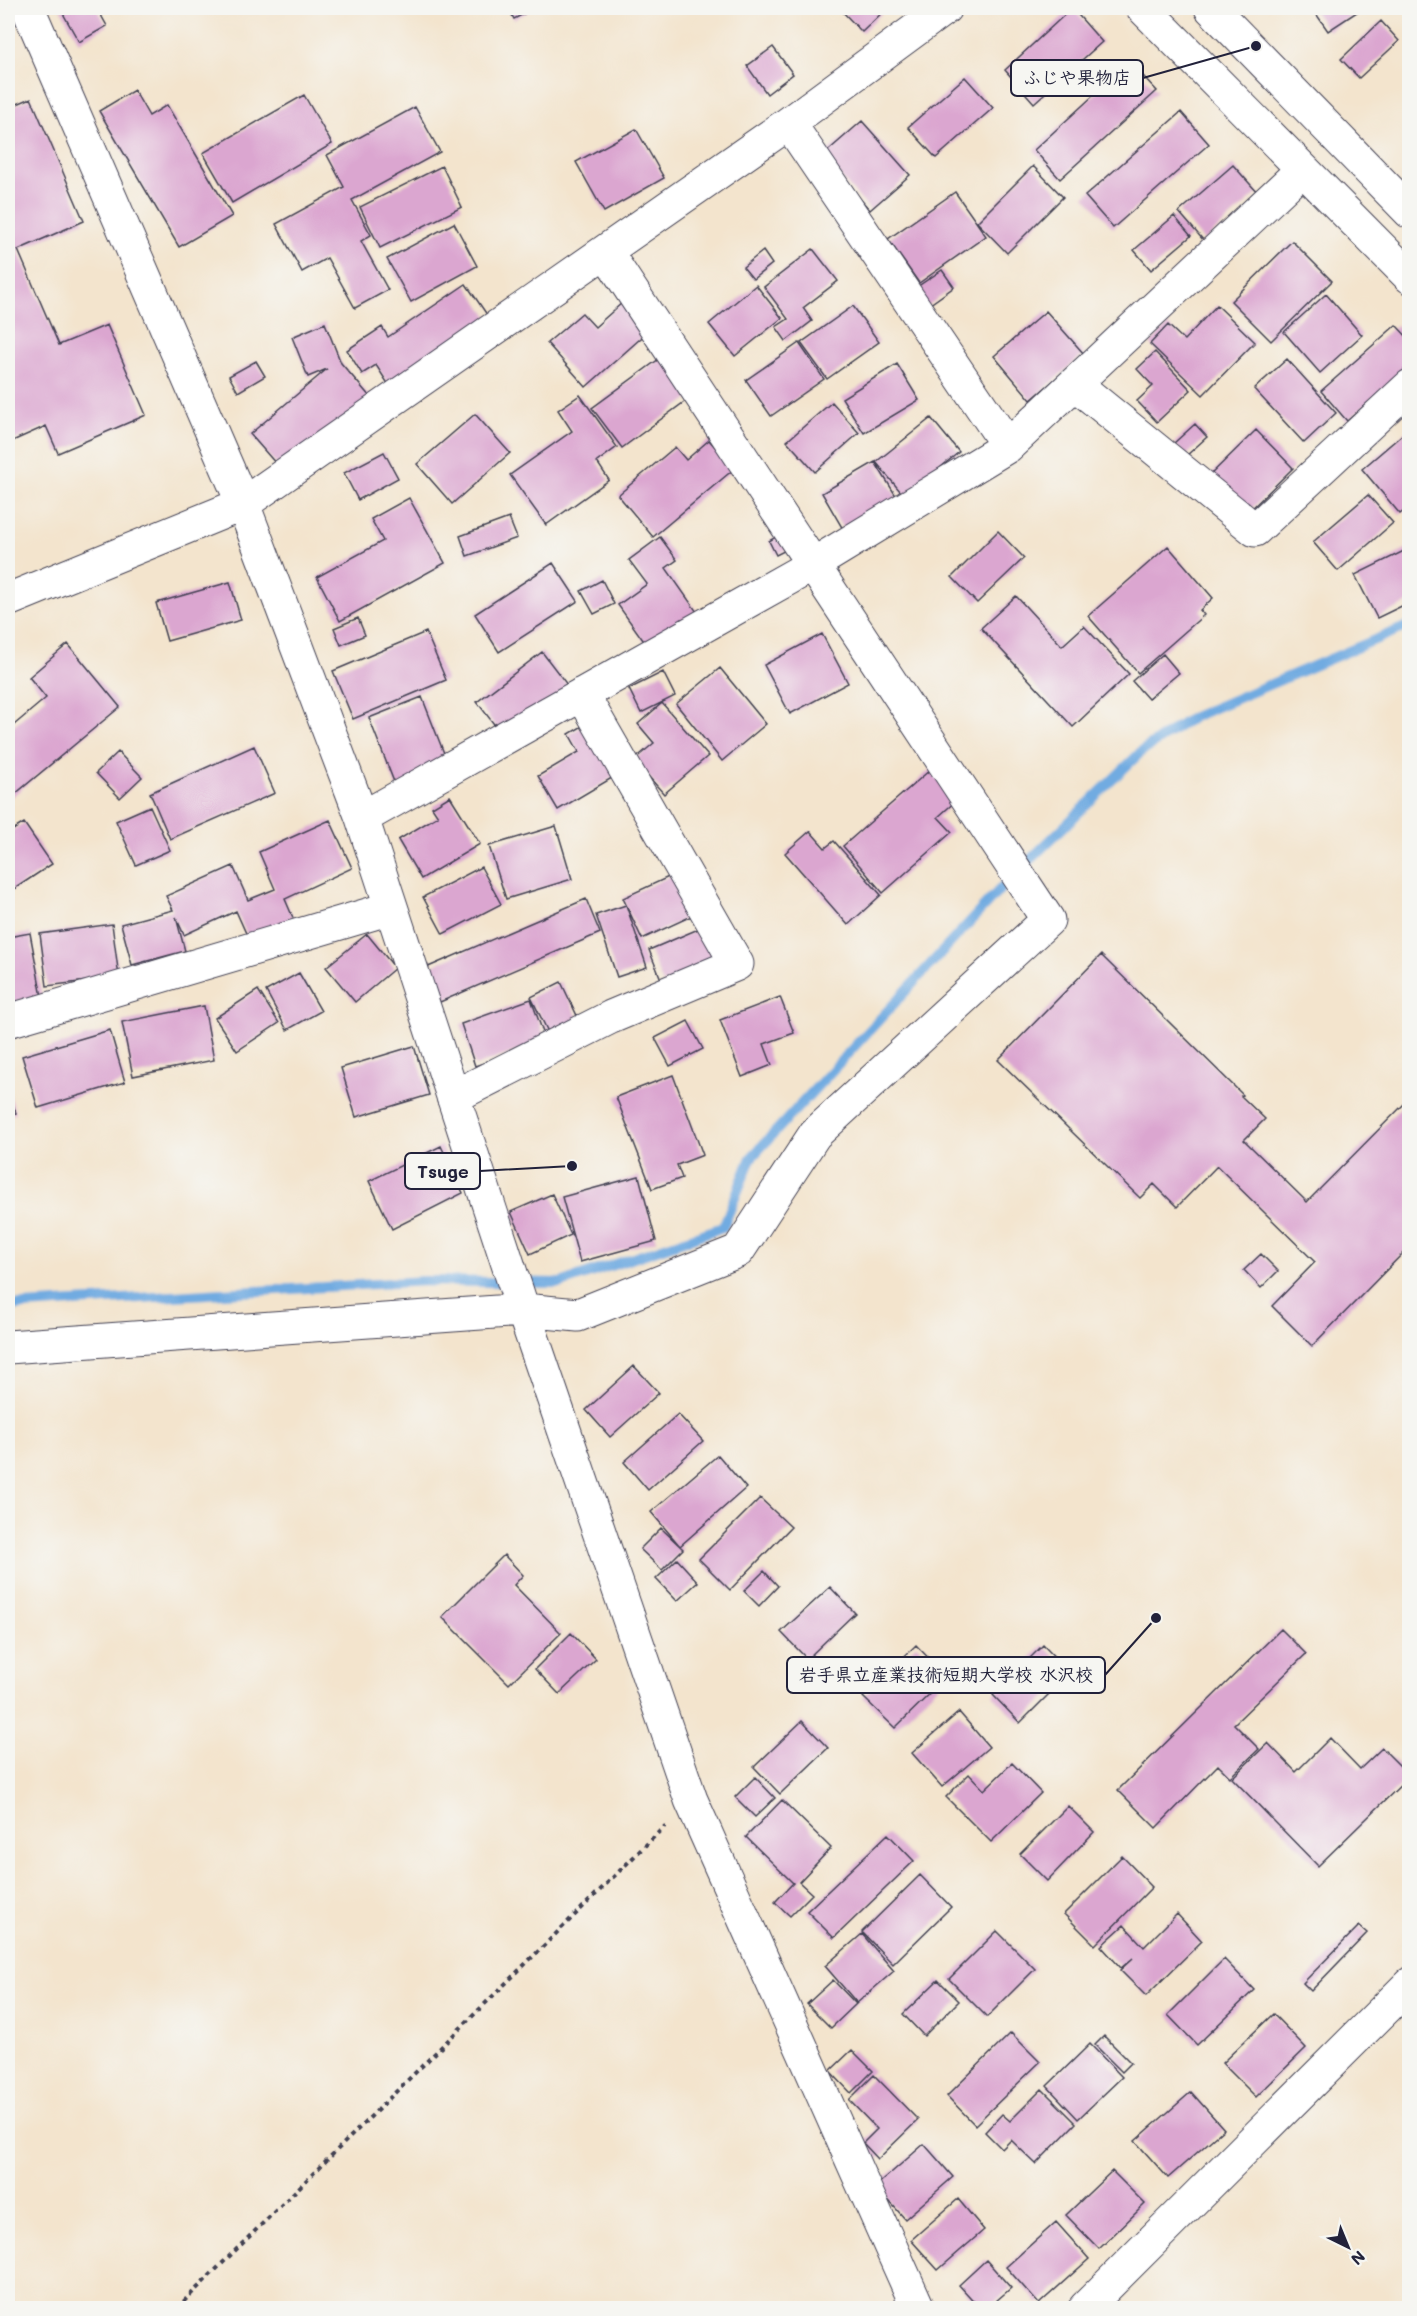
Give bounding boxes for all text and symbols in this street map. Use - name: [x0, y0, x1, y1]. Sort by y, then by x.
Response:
- callout: ふじや果物店: [1011, 60, 1143, 96]
- text: ふじや果物店: [1023, 65, 1131, 89]
- callout: Tsuge: [405, 1153, 480, 1189]
- text: Tsuge: [417, 1159, 469, 1183]
- callout: 岩手県立産業技術短期大学校 水沢校: [787, 1657, 1105, 1693]
- text: 岩手県立産業技術短期大学校 水沢校: [799, 1662, 1093, 1686]
- north arrow: [1318, 2217, 1378, 2277]
- text: N: [1347, 2247, 1370, 2270]

